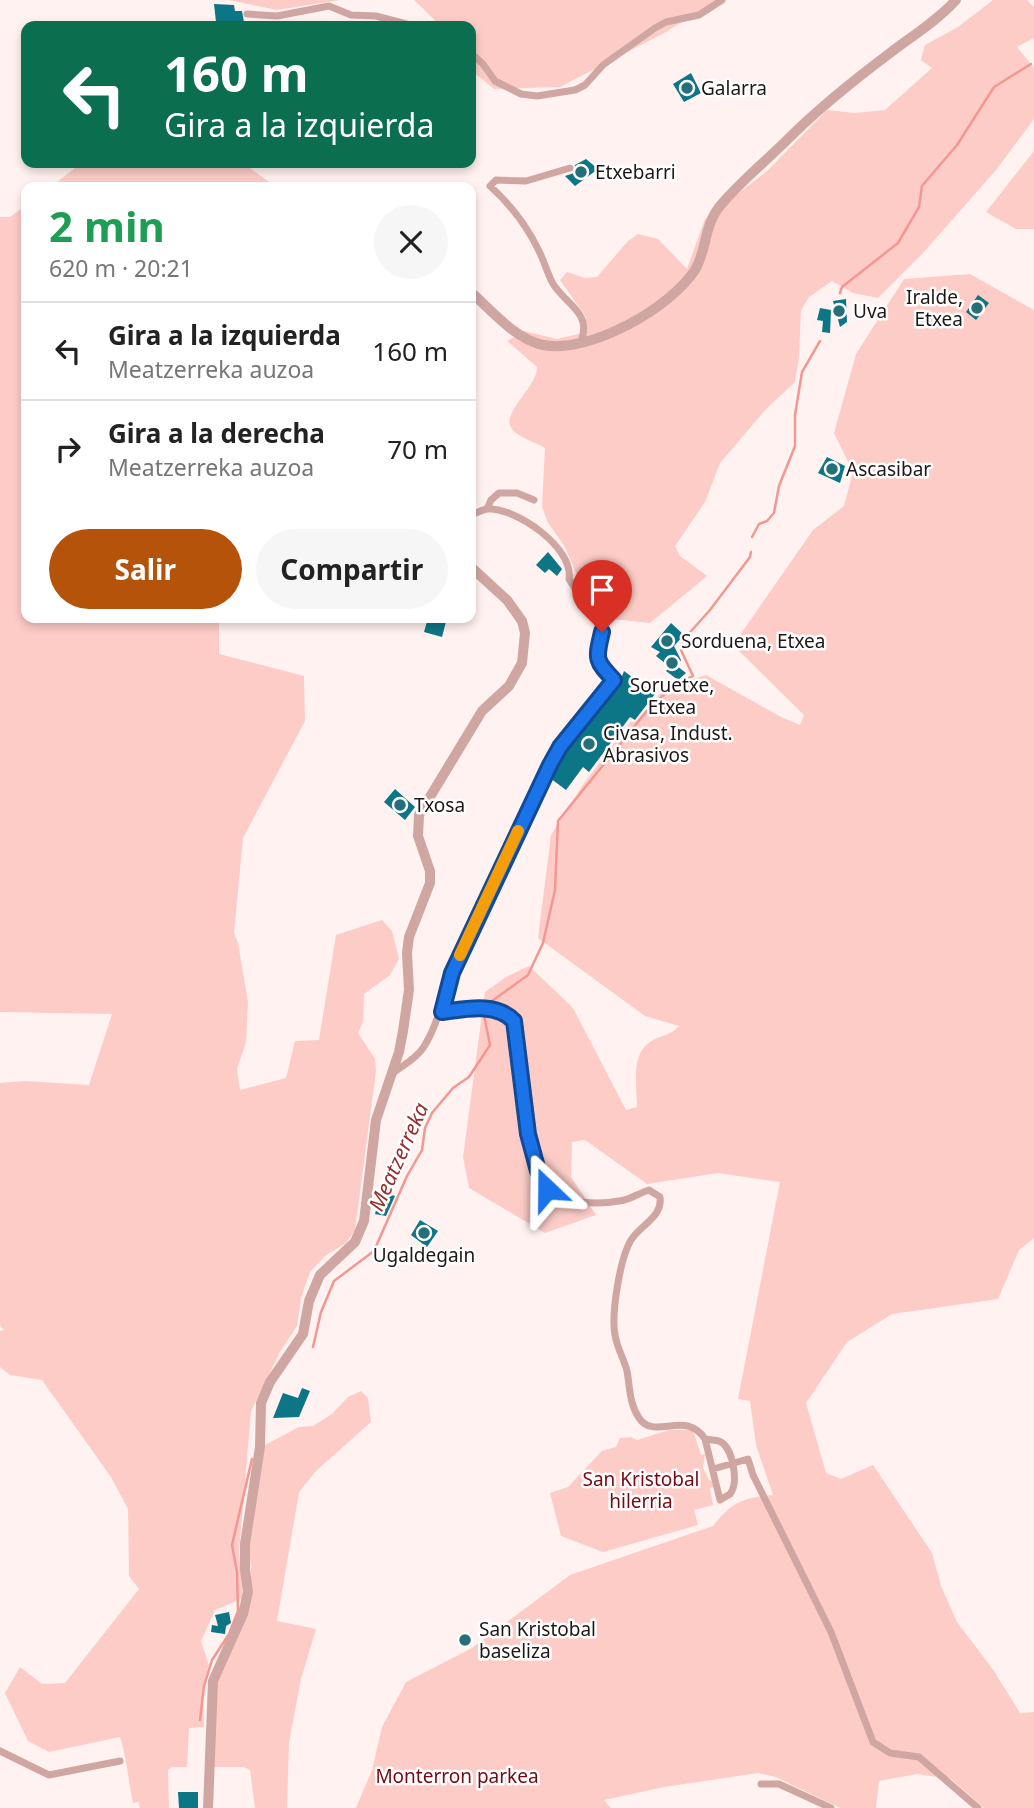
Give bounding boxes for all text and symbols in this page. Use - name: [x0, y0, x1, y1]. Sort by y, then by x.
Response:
- text: 160 m: [164, 40, 309, 106]
- icon: left: [49, 49, 140, 140]
- place label: Galarra: [701, 75, 767, 101]
- marker: Galarra: [679, 80, 695, 96]
- text: Gira a la izquierda: [164, 103, 434, 146]
- place label: Etxebarri: [595, 159, 676, 185]
- marker: Etxebarri: [573, 164, 589, 180]
- text: 2 min: [49, 197, 165, 254]
- button: close: [374, 205, 448, 279]
- text: 620 m · 20:21: [49, 252, 193, 284]
- place label: Iralde, Etxea: [906, 284, 963, 332]
- place label: Uva: [853, 298, 887, 324]
- marker: Iralde, Etxea: [969, 300, 985, 316]
- marker: Uva: [831, 303, 847, 319]
- text: Gira a la izquierda: [108, 317, 341, 353]
- icon: left: [49, 332, 87, 370]
- text: 160 m: [372, 333, 448, 369]
- text: Meatzerreka auzoa: [108, 353, 314, 385]
- text: Gira a la derecha: [108, 415, 325, 451]
- icon: right: [49, 430, 87, 468]
- text: 70 m: [387, 431, 448, 467]
- text: Meatzerreka auzoa: [108, 451, 314, 483]
- place label: Ascasibar: [846, 456, 931, 482]
- marker: Ascasibar: [824, 461, 840, 477]
- button: Salir: [49, 529, 242, 609]
- button: Compartir: [256, 529, 448, 609]
- pin: [572, 560, 632, 632]
- icon: arrive: [583, 571, 621, 609]
- place label: Sorduena, Etxea: [681, 628, 825, 654]
- marker: Sorduena, Etxea: [659, 633, 675, 649]
- marker: Soruetxe, Etxea: [664, 655, 680, 671]
- place label: Soruetxe, Etxea: [630, 672, 714, 720]
- place label: Civasa, Indust. Abrasivos: [603, 720, 733, 768]
- marker: Civasa, Indust. Abrasivos: [581, 736, 597, 752]
- place label: Txosa: [414, 792, 465, 818]
- marker: Txosa: [392, 797, 408, 813]
- water label: Meatzerreka: [362, 1098, 434, 1215]
- position arrow: [510, 1152, 584, 1226]
- marker: Ugaldegain: [416, 1225, 432, 1241]
- place label: Ugaldegain: [373, 1242, 475, 1268]
- park label: San Kristobal hilerria: [583, 1466, 699, 1514]
- place label: San Kristobal baseliza: [479, 1616, 596, 1664]
- marker: San Kristobal baseliza: [457, 1632, 473, 1648]
- park label: Monterron parkea: [375, 1763, 539, 1789]

